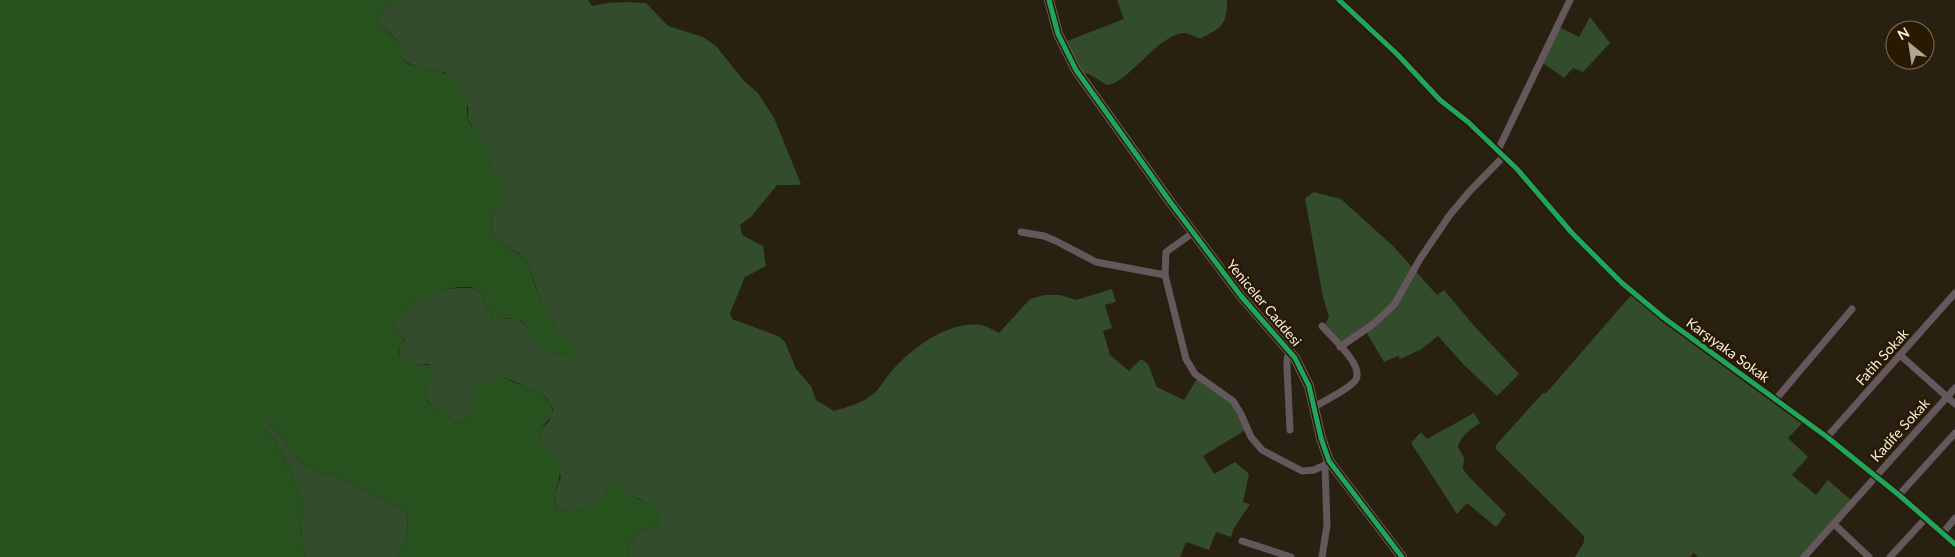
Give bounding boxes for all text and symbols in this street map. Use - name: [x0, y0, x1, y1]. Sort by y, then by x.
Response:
- north arrow: [1885, 20, 1935, 70]
- text: N: [1894, 23, 1912, 43]
- street label: Yeniceler Caddesi: [1223, 256, 1305, 349]
- street label: Karşıyaka Sokak: [1683, 314, 1774, 386]
- street label: Fatih Sokak: [1852, 324, 1912, 389]
- street label: Kadife Sokak: [1867, 394, 1933, 465]

